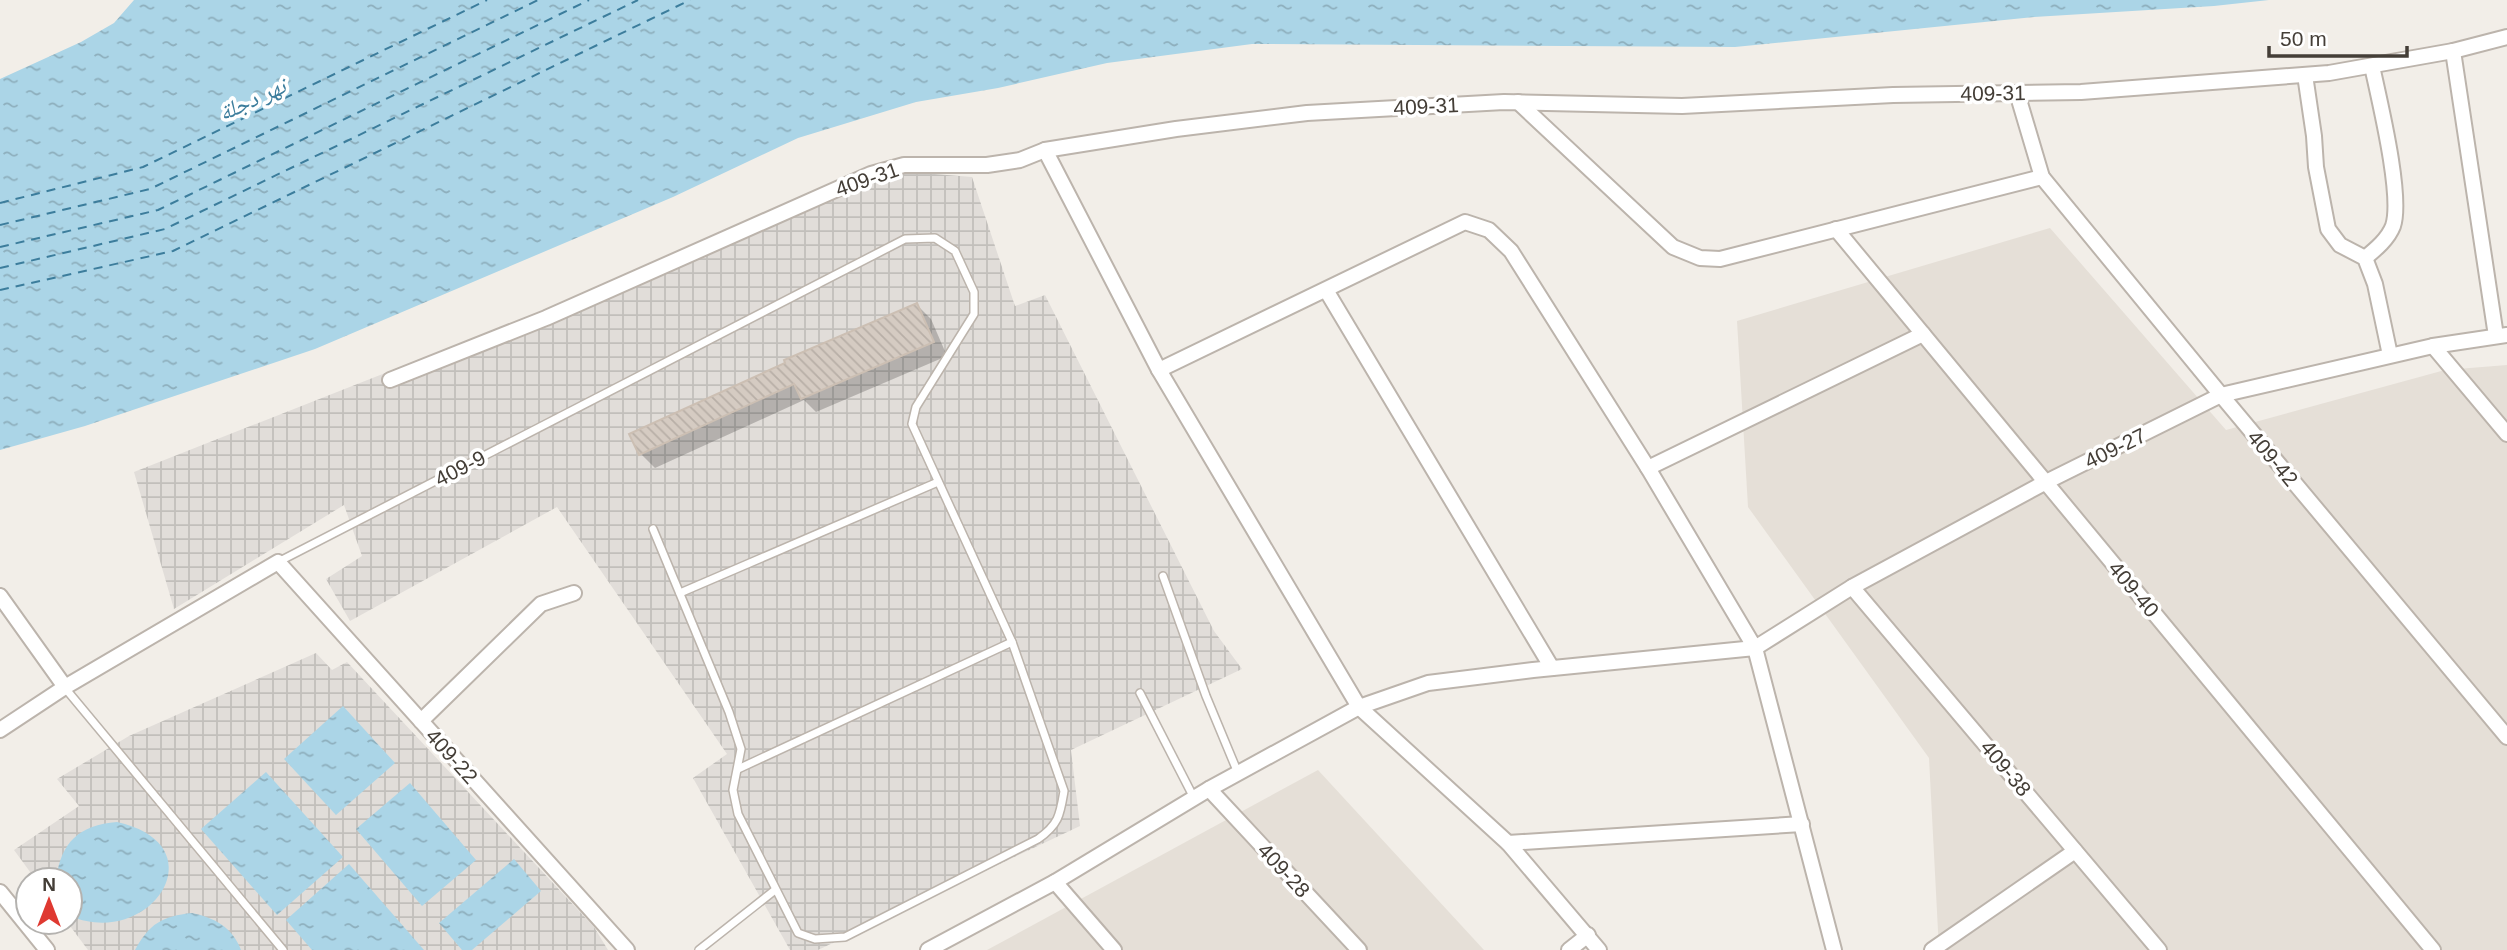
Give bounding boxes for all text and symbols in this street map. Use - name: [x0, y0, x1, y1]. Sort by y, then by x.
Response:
- scale bar: [2269, 14, 2407, 58]
- text: 50 m: [2280, 27, 2327, 50]
- water label: نهر دجلة: [214, 71, 293, 126]
- street label: 409-31: [1960, 81, 2026, 105]
- street label: 409-31: [1393, 93, 1459, 119]
- street label: 409-31: [832, 157, 902, 201]
- street label: 409-27: [2081, 423, 2149, 473]
- street label: 409-42: [2243, 426, 2303, 490]
- street label: 409-9: [431, 446, 489, 490]
- street label: 409-40: [2104, 557, 2164, 621]
- street label: 409-22: [422, 724, 482, 788]
- street label: 409-38: [1976, 736, 2036, 800]
- street label: 409-28: [1253, 838, 1315, 902]
- north arrow: [14, 866, 84, 936]
- text: N: [42, 874, 56, 895]

